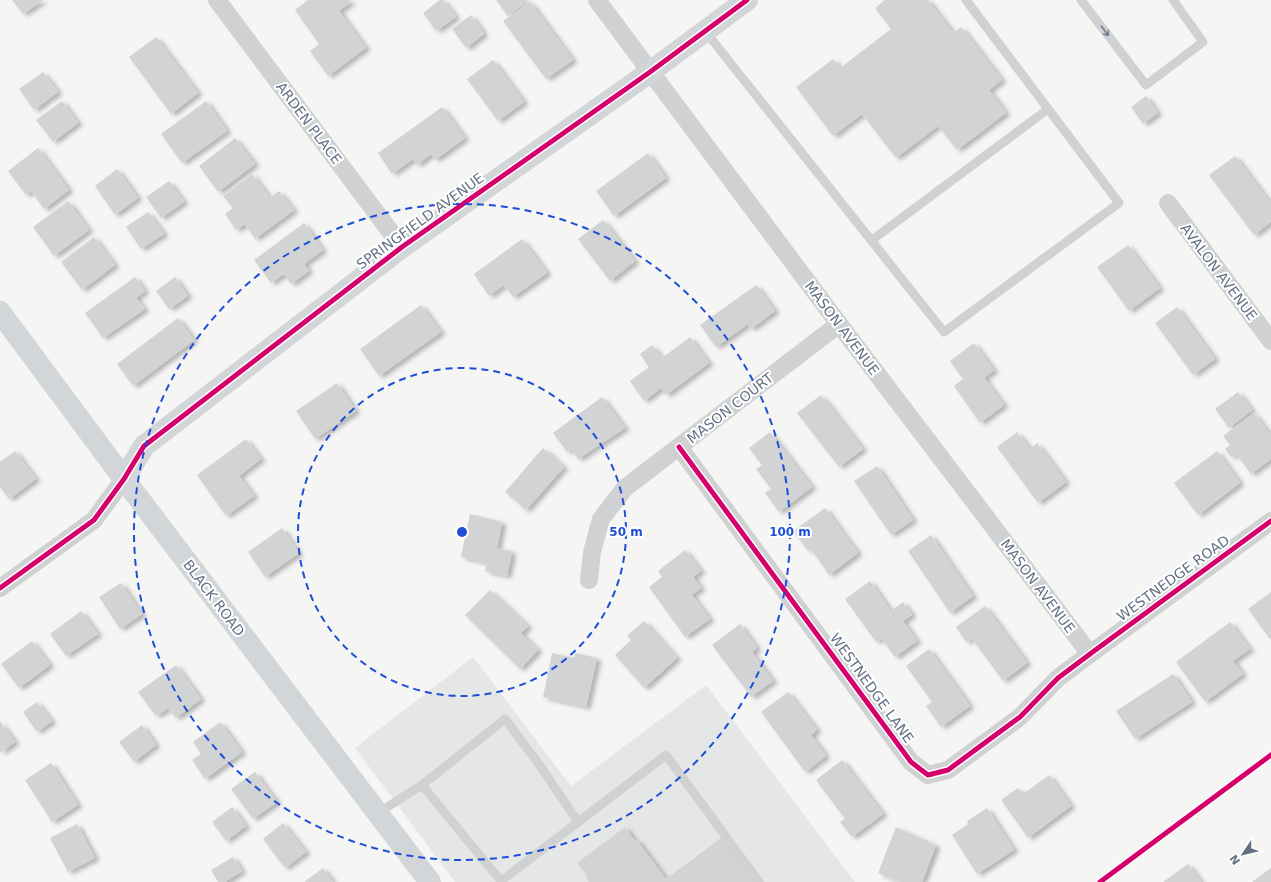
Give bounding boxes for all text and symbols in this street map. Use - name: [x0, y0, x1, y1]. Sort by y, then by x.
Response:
- one-way arrow: [1101, 25, 1109, 36]
- street label: ARDEN PLACE: [273, 79, 345, 167]
- street label: SPRINGFIELD AVENUE: [353, 169, 487, 273]
- street label: AVALON AVENUE: [1177, 221, 1261, 323]
- street label: MASON AVENUE: [802, 278, 882, 378]
- street label: MASON COURT: [684, 369, 777, 447]
- centre of rings: [455, 525, 469, 539]
- text: 50 m: [609, 525, 643, 539]
- text: 100 m: [769, 525, 811, 539]
- street label: WESTNEDGE ROAD: [1114, 532, 1232, 624]
- street label: MASON AVENUE: [998, 536, 1078, 636]
- street label: BLACK ROAD: [180, 557, 248, 639]
- street label: WESTNEDGE LANE: [827, 630, 917, 746]
- north arrow: [1223, 834, 1263, 874]
- text: N: [1227, 852, 1243, 867]

